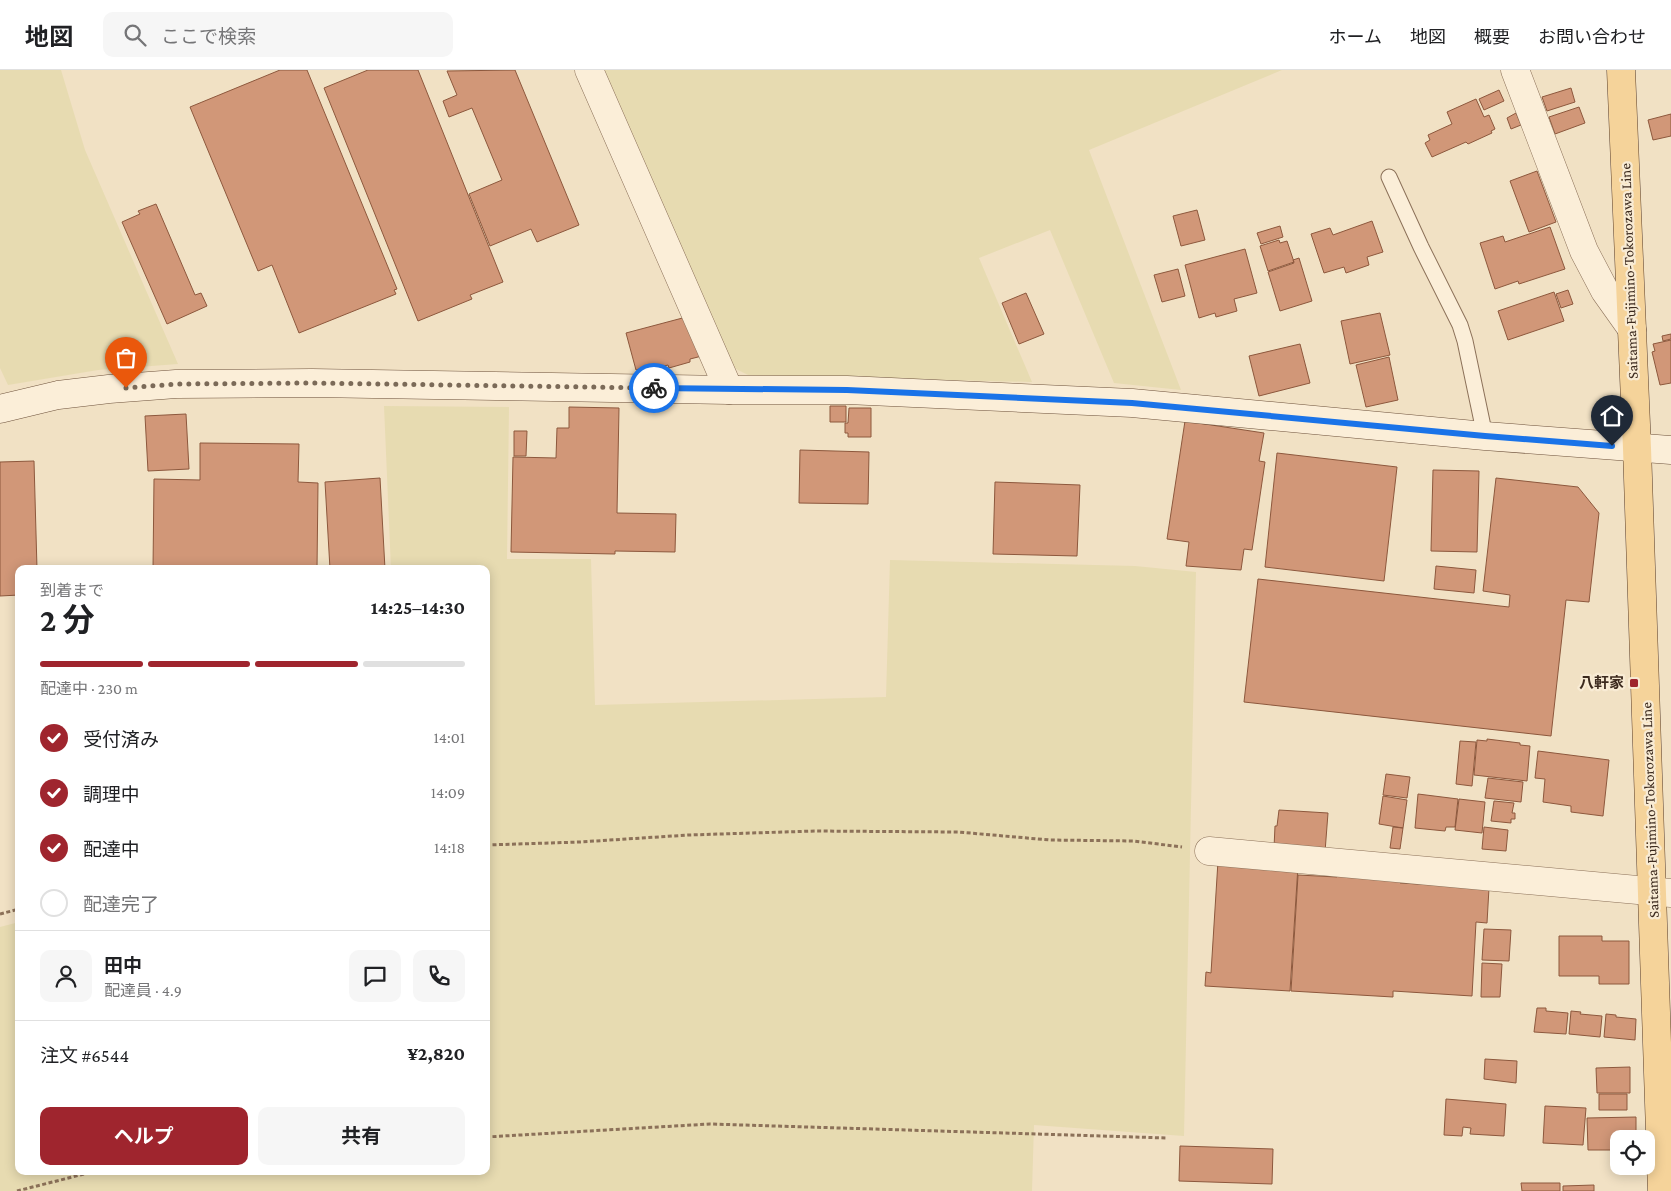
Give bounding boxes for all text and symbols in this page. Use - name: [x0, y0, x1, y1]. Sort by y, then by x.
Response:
- search box: [103, 12, 453, 57]
- icon: search: [121, 21, 149, 49]
- text: 地図: [25, 23, 73, 50]
- text: ここで検索: [161, 26, 256, 47]
- text: ホーム: [1329, 27, 1382, 47]
- text: 地図: [1410, 27, 1446, 47]
- text: 概要: [1474, 27, 1510, 47]
- text: お問い合わせ: [1538, 27, 1646, 47]
- street label: Saitama-Fujimino-Tokorozawa Line: [1617, 162, 1642, 379]
- pin: [105, 337, 147, 388]
- icon: bag: [112, 344, 140, 372]
- courier: [629, 363, 679, 413]
- icon: bike: [640, 374, 668, 402]
- pin: [1591, 395, 1633, 446]
- icon: home: [1598, 402, 1626, 430]
- text: 到着まで: [40, 582, 104, 599]
- text: 14:25–14:30: [371, 597, 465, 618]
- text: 2 分: [40, 602, 94, 638]
- place label: 八軒家: [1579, 675, 1624, 691]
- marker: 八軒家: [1628, 677, 1640, 689]
- text: 配達中 · 230 m: [40, 680, 138, 697]
- street label: Saitama-Fujimino-Tokorozawa Line: [1638, 701, 1663, 918]
- icon: check: [40, 724, 68, 752]
- text: 受付済み: [83, 729, 159, 750]
- text: 14:01: [434, 729, 465, 746]
- icon: check: [40, 779, 68, 807]
- text: 調理中: [83, 784, 140, 805]
- text: 14:09: [431, 784, 465, 801]
- icon: check: [40, 834, 68, 862]
- text: 配達中: [83, 839, 140, 860]
- text: 14:18: [434, 839, 465, 856]
- text: 配達完了: [83, 894, 159, 915]
- button: person: [40, 950, 92, 1002]
- button: chat: [349, 950, 401, 1002]
- button: phone: [413, 950, 465, 1002]
- text: 田中: [104, 955, 142, 976]
- text: 配達員 · 4.9: [104, 982, 182, 999]
- text: ¥2,820: [407, 1043, 465, 1064]
- text: 注文 #6544: [40, 1045, 129, 1066]
- button: ヘルプ: [40, 1107, 248, 1165]
- button: 共有: [258, 1107, 465, 1165]
- map controls: [1610, 1130, 1655, 1175]
- button: locate: [1610, 1130, 1655, 1175]

